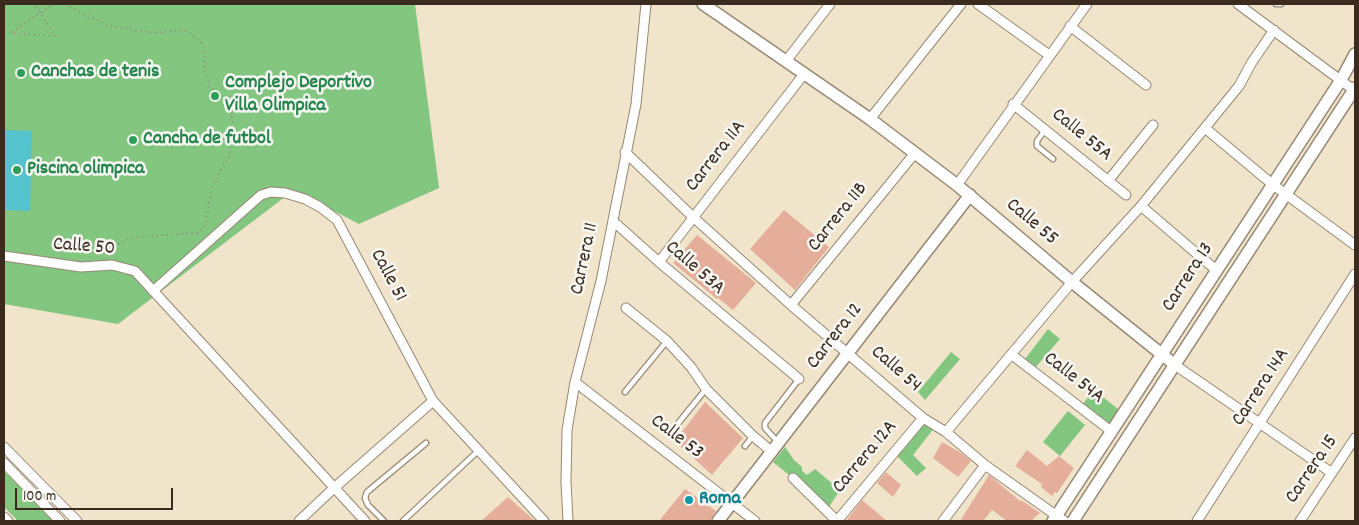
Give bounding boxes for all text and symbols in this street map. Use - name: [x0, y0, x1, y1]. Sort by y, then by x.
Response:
- place label: Canchas de tenis: [31, 61, 159, 85]
- marker: Canchas de tenis: [15, 67, 27, 79]
- place label: Complejo Deportivo Villa Olimpica: [225, 72, 372, 119]
- marker: Complejo Deportivo Villa Olimpica: [209, 90, 221, 102]
- street label: Calle 55A: [1046, 104, 1116, 168]
- street label: Carrera 11A: [682, 117, 752, 197]
- place label: Cancha de futbol: [143, 128, 271, 152]
- marker: Cancha de futbol: [127, 134, 139, 146]
- place label: Piscina olimpica: [27, 158, 144, 182]
- marker: Piscina olimpica: [11, 164, 23, 176]
- street label: Carrera 11B: [804, 178, 874, 258]
- street label: Calle 55: [1000, 194, 1062, 252]
- street label: Carrera 11: [567, 221, 605, 297]
- street label: Calle 50: [52, 234, 116, 262]
- street label: Calle 53A: [659, 237, 729, 301]
- street label: Carrera 13: [1158, 239, 1220, 317]
- street label: Calle 51: [363, 246, 411, 306]
- street label: Carrera 12: [803, 299, 869, 375]
- street label: Calle 54: [865, 341, 925, 399]
- street label: Carrera 14A: [1228, 345, 1296, 431]
- street label: Calle 54A: [1038, 348, 1108, 410]
- street label: Calle 53: [645, 410, 707, 466]
- street label: Carrera 12A: [828, 416, 904, 500]
- street label: Carrera 15: [1281, 431, 1345, 509]
- scale bar: [18, 478, 175, 510]
- text: 100 m: [23, 486, 56, 508]
- place label: Roma: [699, 488, 741, 512]
- marker: Roma: [683, 494, 695, 506]

